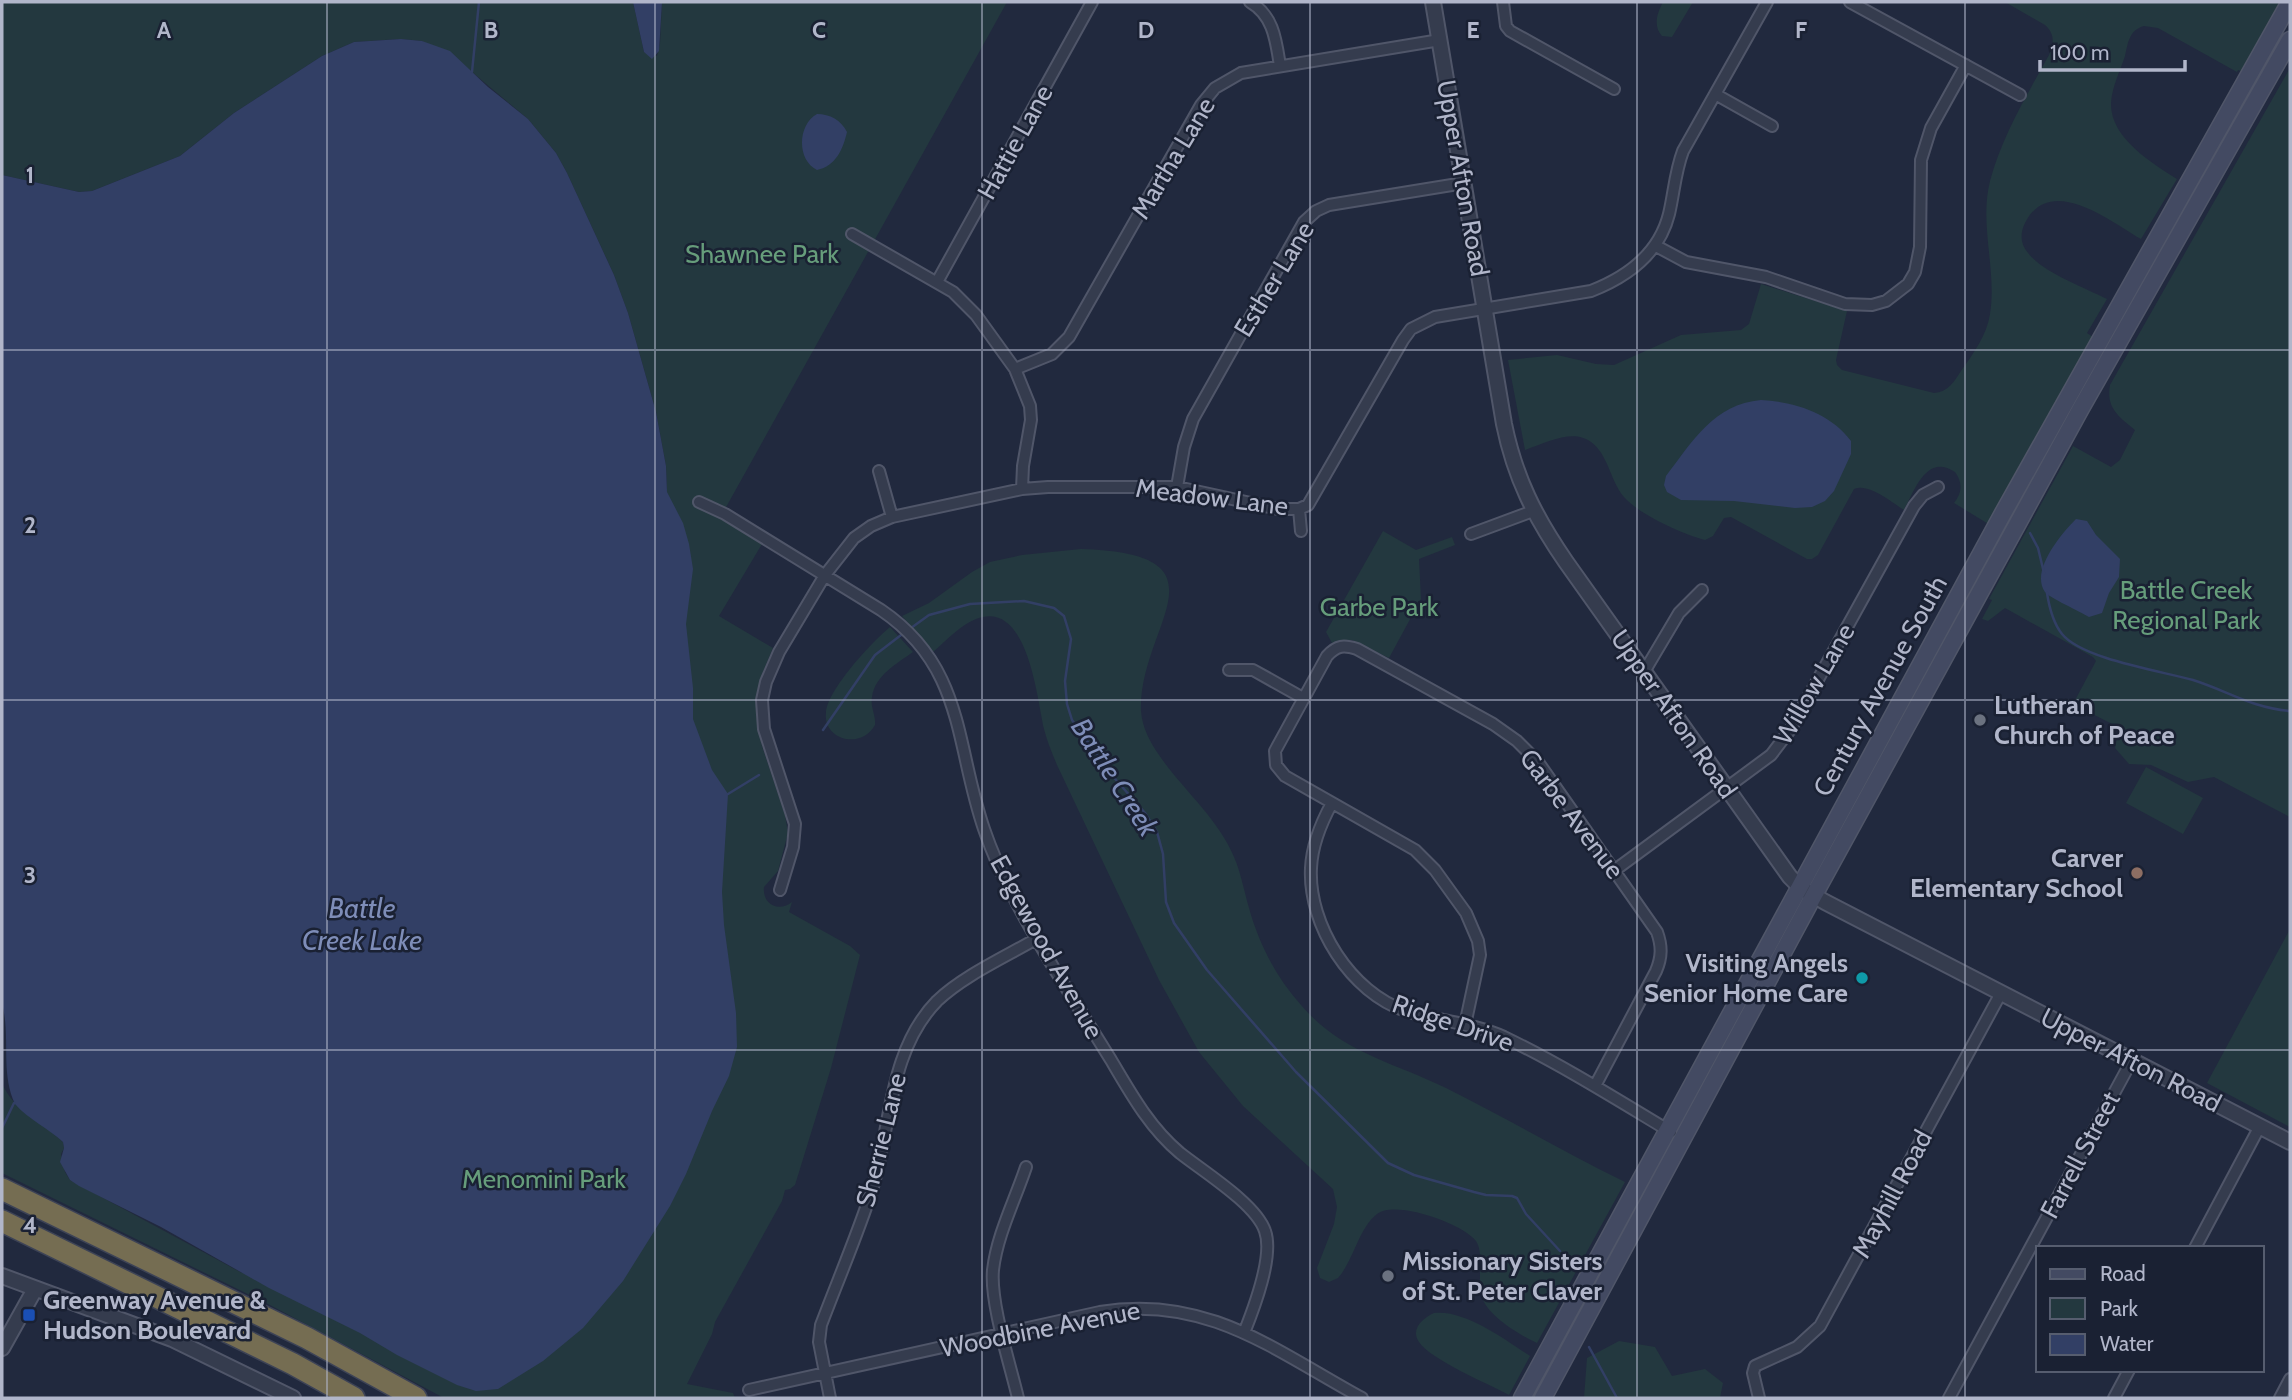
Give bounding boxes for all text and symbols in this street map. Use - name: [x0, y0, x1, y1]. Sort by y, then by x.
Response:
- text: A: [157, 16, 172, 44]
- text: B: [484, 16, 498, 44]
- text: C: [812, 16, 826, 44]
- text: D: [1138, 16, 1154, 44]
- text: E: [1466, 16, 1480, 44]
- text: F: [1795, 16, 1807, 44]
- scale bar: [2040, 28, 2185, 72]
- text: 100 m: [2050, 40, 2109, 65]
- street label: Upper Afton Road: [1430, 77, 1496, 279]
- street label: Hattie Lane: [970, 79, 1060, 205]
- street label: Martha Lane: [1124, 91, 1222, 225]
- text: 1: [26, 161, 34, 189]
- street label: Esther Lane: [1227, 216, 1321, 342]
- park label: Shawnee Park: [685, 238, 839, 270]
- street label: Meadow Lane: [1134, 472, 1290, 522]
- text: 2: [24, 511, 36, 539]
- street label: Century Avenue South: [1806, 570, 1954, 802]
- park label: Battle Creek Regional Park: [2112, 574, 2260, 636]
- park label: Garbe Park: [1320, 591, 1439, 623]
- street label: Willow Lane: [1767, 618, 1861, 750]
- street label: Upper Afton Road: [1604, 623, 1744, 805]
- place label: Lutheran Church of Peace: [1994, 689, 2175, 751]
- water label: Battle Creek: [1064, 711, 1166, 844]
- marker: Lutheran Church of Peace: [1972, 712, 1988, 728]
- street label: Garbe Avenue: [1513, 743, 1631, 885]
- place label: Carver Elementary School: [1910, 842, 2123, 904]
- street label: Edgewood Avenue: [983, 850, 1111, 1044]
- text: 3: [24, 861, 36, 889]
- marker: Carver Elementary School: [2129, 865, 2145, 881]
- water label: Battle Creek Lake: [302, 891, 422, 957]
- place label: Visiting Angels Senior Home Care: [1644, 947, 1848, 1009]
- marker: Visiting Angels Senior Home Care: [1854, 970, 1870, 986]
- street label: Ridge Drive: [1388, 987, 1518, 1059]
- street label: Upper Afton Road: [2035, 1001, 2227, 1119]
- street label: Sherrie Lane: [849, 1070, 913, 1210]
- street label: Farrell Street: [2033, 1086, 2127, 1224]
- street label: Mayhill Road: [1845, 1125, 1939, 1263]
- park label: Menomini Park: [462, 1163, 626, 1195]
- text: 4: [23, 1211, 37, 1239]
- place label: Missionary Sisters of St. Peter Claver: [1402, 1245, 1602, 1307]
- legend: [2036, 1246, 2264, 1372]
- text: Road: [2100, 1261, 2146, 1286]
- marker: Missionary Sisters of St. Peter Claver: [1380, 1268, 1396, 1284]
- place label: Greenway Avenue & Hudson Boulevard: [43, 1284, 267, 1346]
- street label: Woodbine Avenue: [937, 1294, 1143, 1364]
- text: Park: [2100, 1296, 2138, 1321]
- marker: Greenway Avenue & Hudson Boulevard: [21, 1307, 37, 1323]
- text: Water: [2100, 1331, 2154, 1356]

